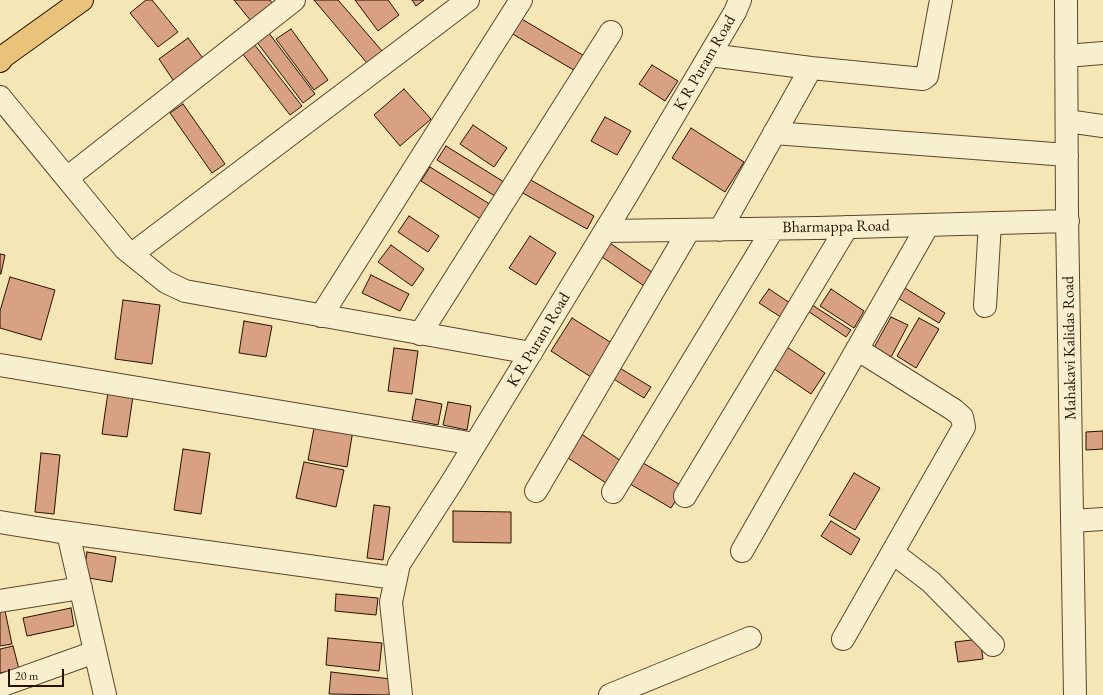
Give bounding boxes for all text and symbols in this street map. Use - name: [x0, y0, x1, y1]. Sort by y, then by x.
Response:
- street label: K R Puram Road: [670, 12, 740, 114]
- street label: Bharmappa Road: [782, 216, 890, 238]
- street label: Mahakavi Kalidas Road: [1059, 276, 1081, 420]
- street label: K R Puram Road: [503, 289, 575, 391]
- scale bar: [10, 661, 66, 687]
- text: 20 m: [15, 668, 38, 684]

